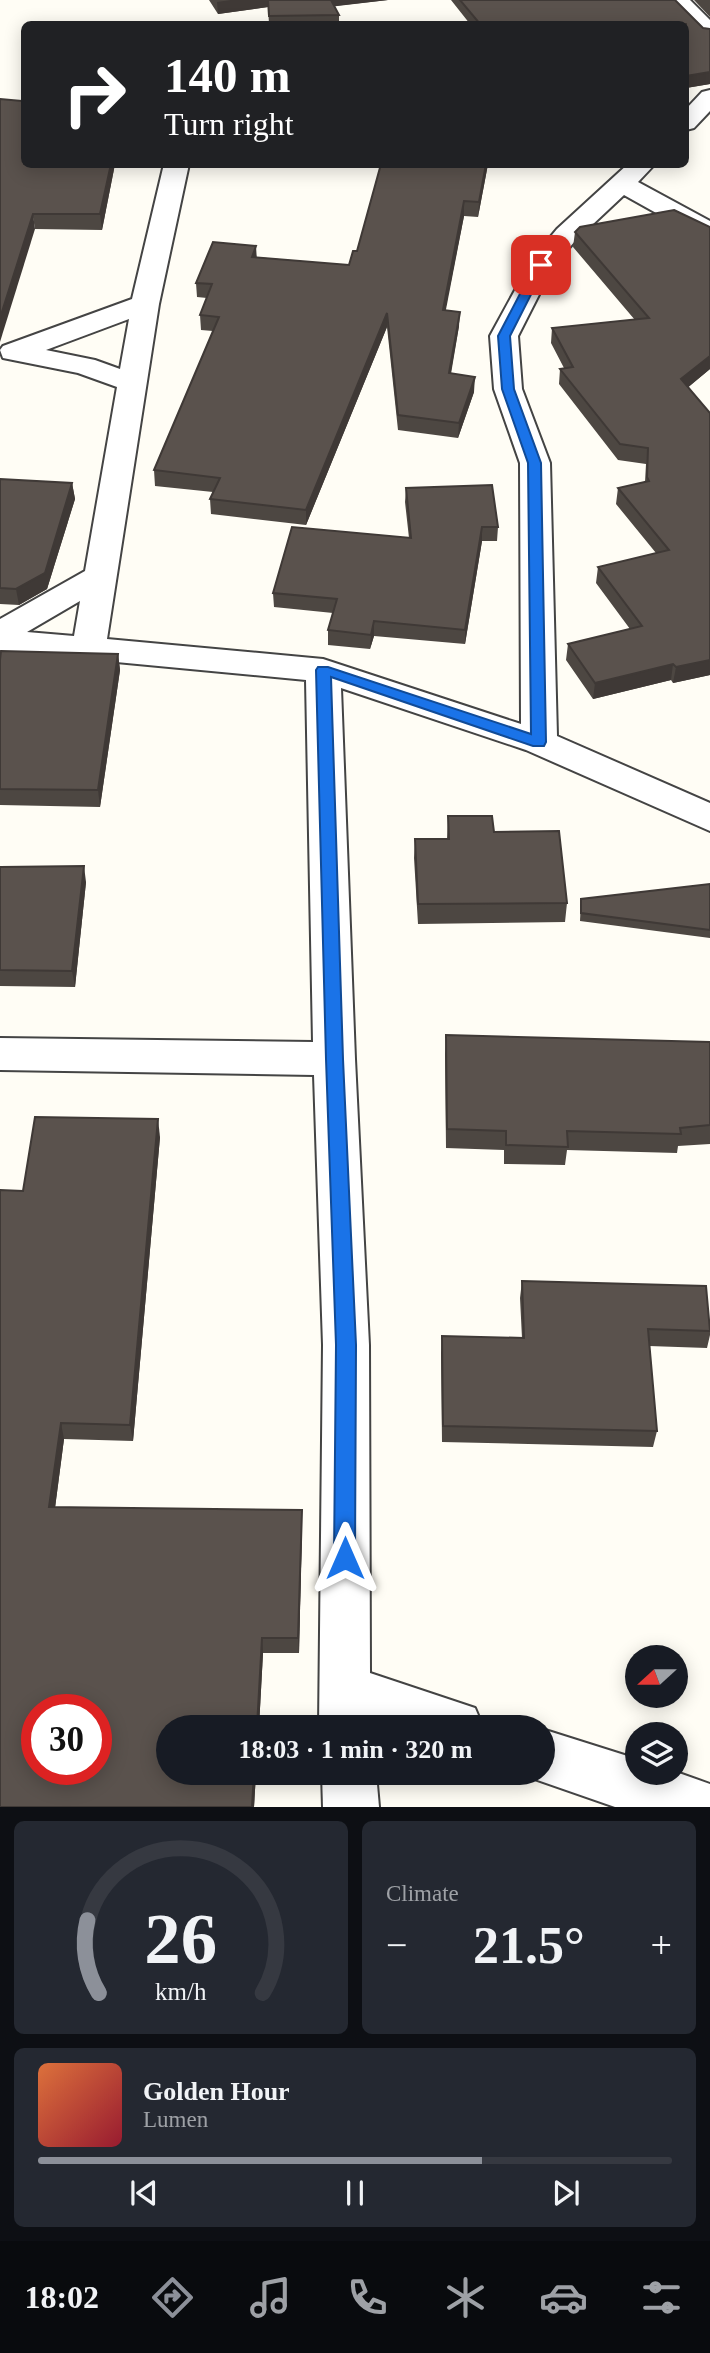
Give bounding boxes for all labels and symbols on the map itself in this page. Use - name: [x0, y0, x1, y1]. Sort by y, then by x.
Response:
- pin: [511, 235, 571, 295]
- position arrow: [308, 1521, 382, 1595]
- north arrow: [625, 1645, 688, 1708]
- speed limit sign: 30: [21, 1694, 112, 1785]

